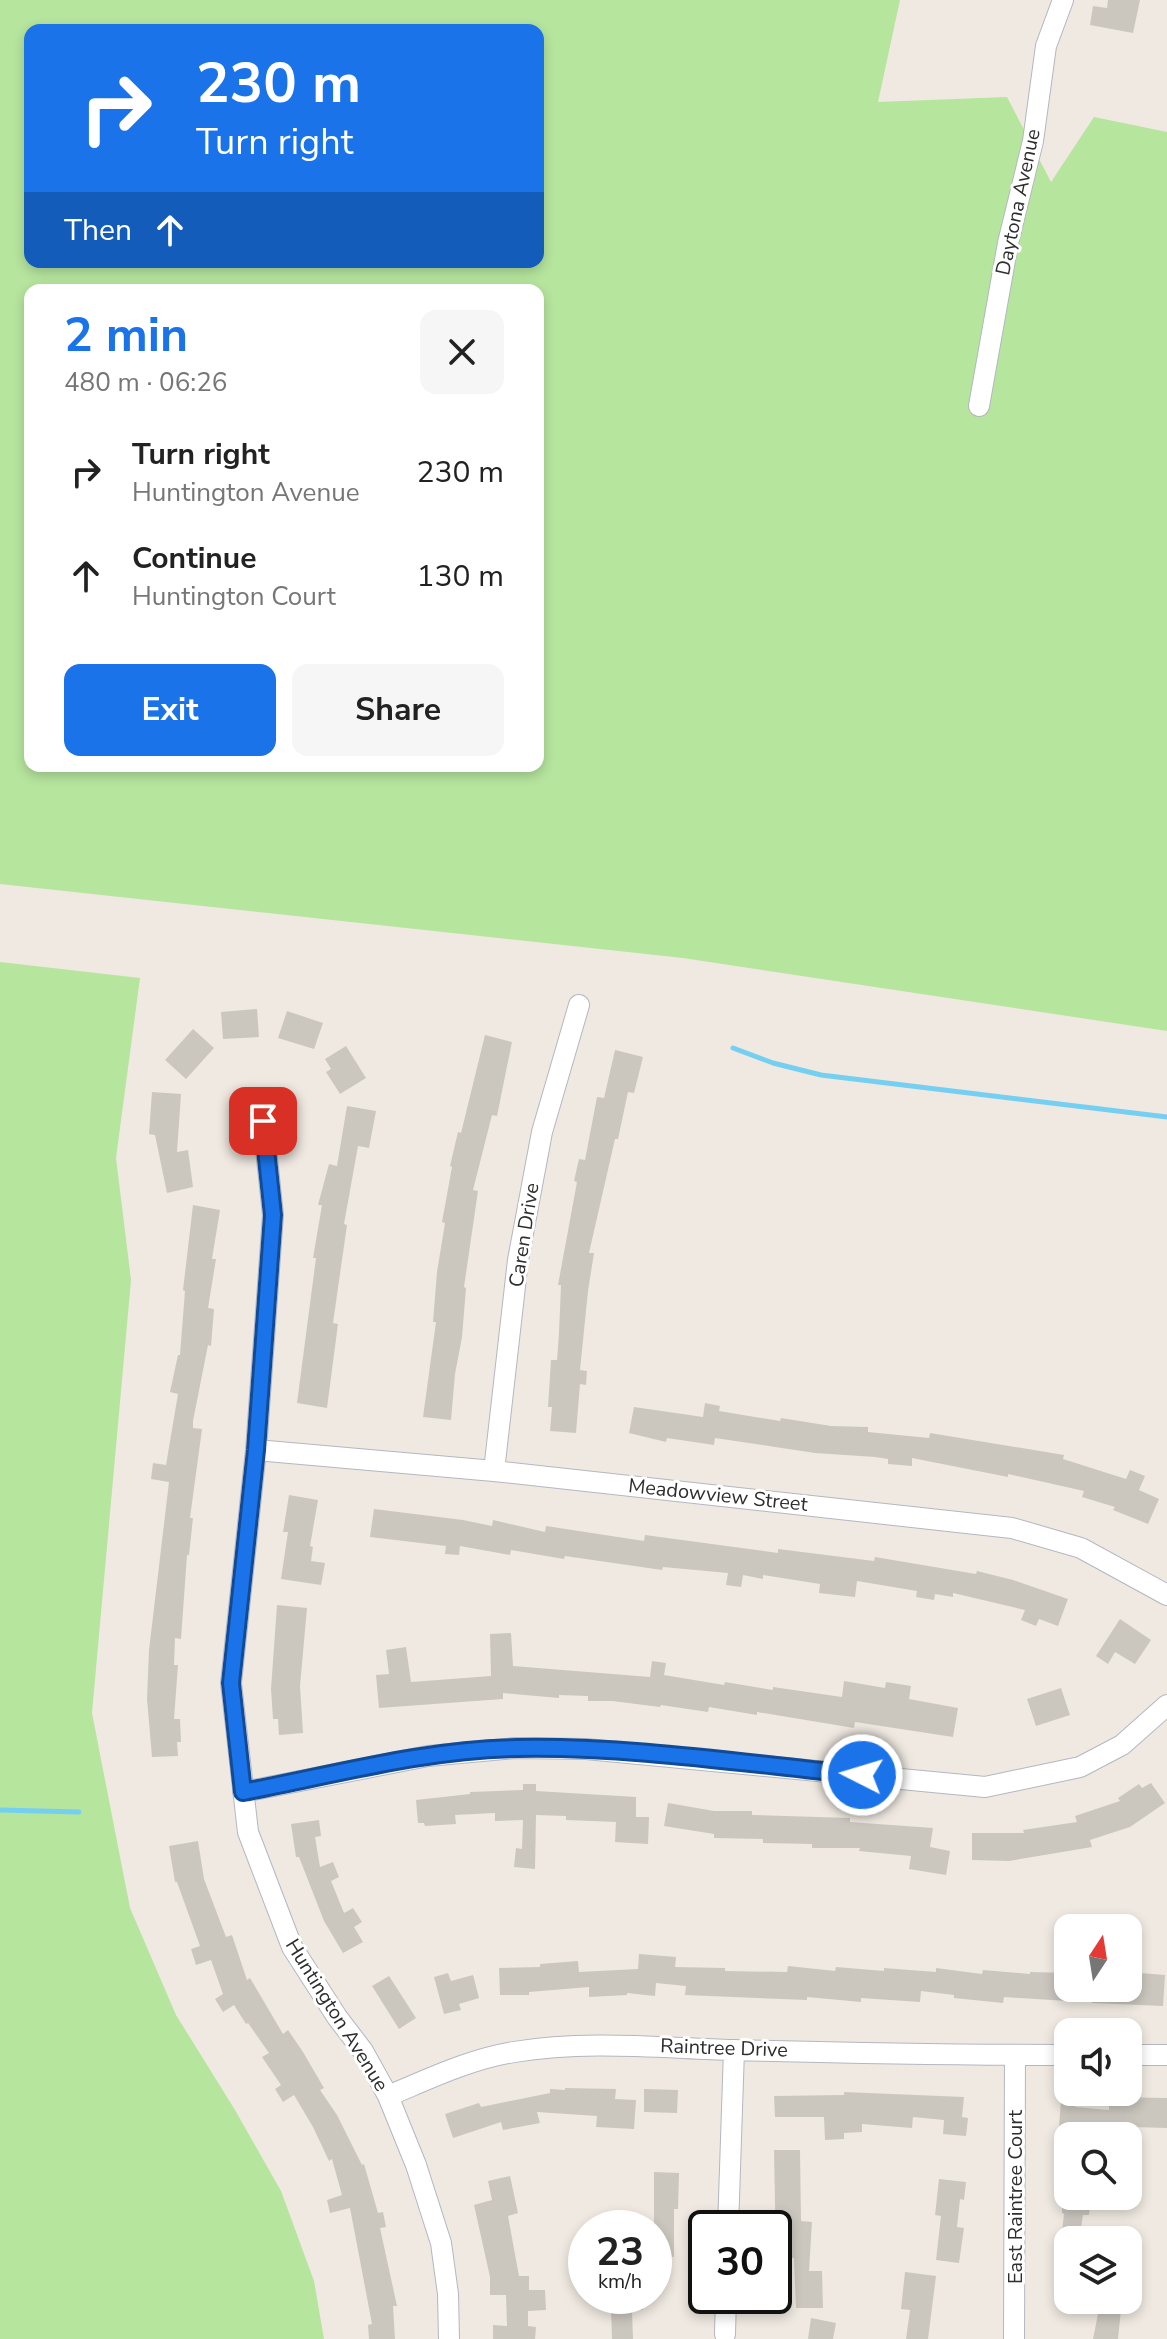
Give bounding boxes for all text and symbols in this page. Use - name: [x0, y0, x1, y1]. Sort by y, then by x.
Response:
- text: 230 m: [196, 45, 361, 122]
- icon: right: [64, 56, 168, 160]
- text: Turn right: [196, 118, 353, 167]
- street label: Daytona Avenue: [989, 126, 1047, 278]
- icon: ahead: [148, 208, 192, 252]
- text: Then: [64, 210, 132, 251]
- text: 2 min: [64, 302, 188, 368]
- button: close: [420, 310, 504, 394]
- text: 480 m · 06:26: [64, 365, 227, 400]
- text: Turn right: [132, 434, 270, 475]
- icon: right: [64, 450, 108, 494]
- text: 230 m: [417, 452, 504, 493]
- text: Huntington Avenue: [132, 475, 360, 510]
- text: Continue: [132, 538, 257, 579]
- icon: ahead: [64, 554, 108, 598]
- text: 130 m: [417, 556, 504, 597]
- text: Huntington Court: [132, 579, 336, 614]
- button: Exit: [64, 664, 276, 756]
- button: Share: [292, 664, 504, 756]
- pin: [229, 1087, 297, 1155]
- icon: arrive: [241, 1099, 285, 1143]
- street label: Caren Drive: [502, 1181, 546, 1289]
- street label: Meadowview Street: [627, 1472, 810, 1518]
- position arrow: [820, 1733, 904, 1817]
- north arrow: [1054, 1914, 1142, 2002]
- map controls: [1054, 1914, 1142, 2314]
- street label: Huntington Avenue: [279, 1934, 395, 2096]
- button: sound: [1054, 2018, 1142, 2106]
- street label: Raintree Drive: [660, 2032, 788, 2064]
- street label: East Raintree Court: [1002, 2109, 1029, 2284]
- button: search: [1054, 2122, 1142, 2210]
- speed limit sign: 30: [688, 2210, 792, 2314]
- text: 23: [596, 2225, 644, 2279]
- button: layers: [1054, 2226, 1142, 2314]
- text: km/h: [598, 2268, 642, 2295]

